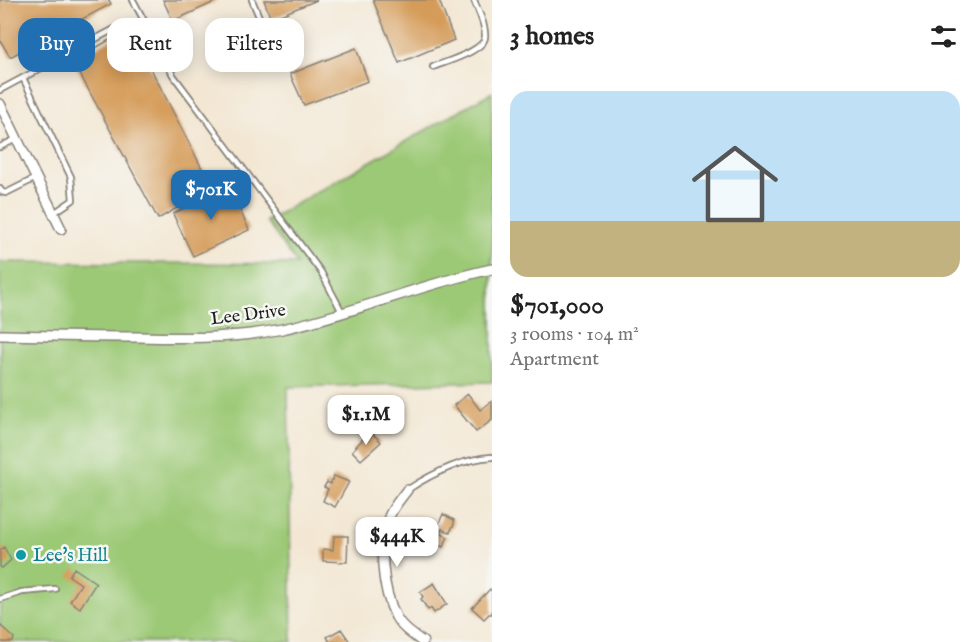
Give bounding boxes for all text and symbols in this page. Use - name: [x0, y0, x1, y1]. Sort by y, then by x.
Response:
- chip: Buy: [18, 18, 95, 72]
- chip: Rent: [107, 18, 193, 72]
- chip: Filters: [205, 18, 304, 72]
- text: 3 homes: [510, 20, 594, 53]
- icon: filters: [927, 20, 960, 53]
- icon: home: [681, 130, 789, 238]
- pin: $701K: [169, 170, 253, 221]
- text: $701K: [185, 177, 237, 202]
- text: $701,000: [510, 289, 604, 322]
- street label: Lee Drive: [209, 299, 287, 331]
- text: 3 rooms · 104 m²: [510, 322, 639, 347]
- text: Apartment: [510, 347, 599, 372]
- pin: $1.1M: [324, 395, 408, 446]
- text: $1.1M: [341, 402, 391, 427]
- pin: $444K: [355, 517, 439, 568]
- text: $444K: [370, 524, 424, 549]
- place label: Lee's Hill: [33, 545, 108, 568]
- marker: Lee's Hill: [14, 548, 28, 562]

